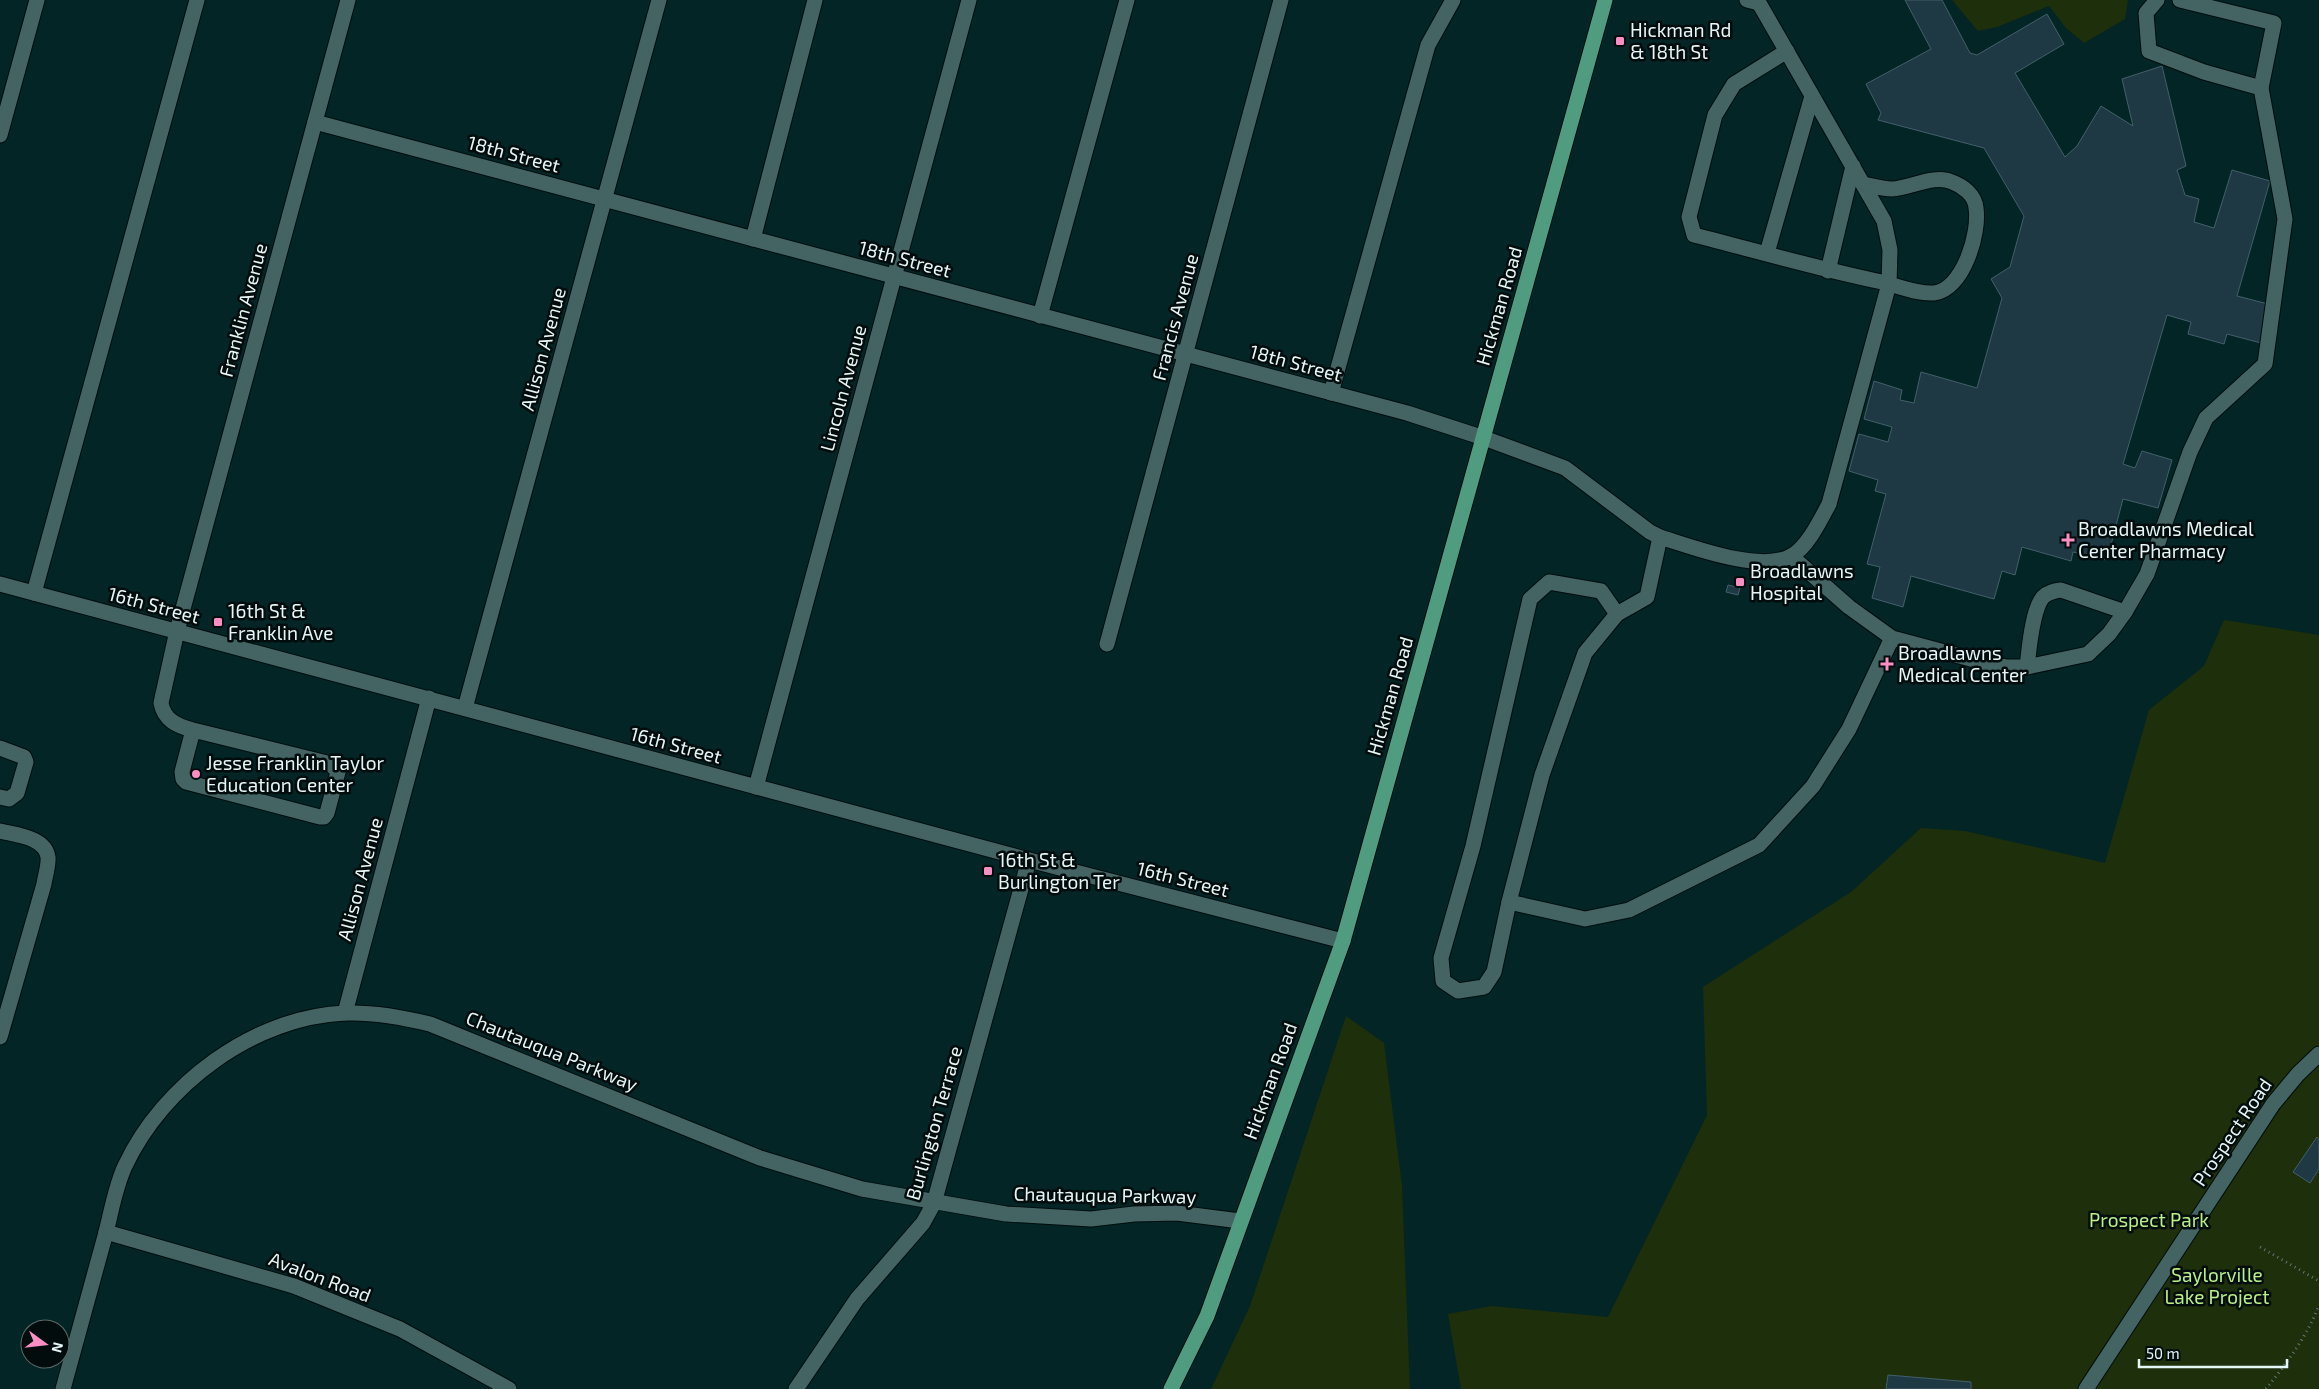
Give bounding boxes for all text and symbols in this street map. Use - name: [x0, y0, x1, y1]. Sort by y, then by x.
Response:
- place label: Hickman Rd & 18th St: [1630, 18, 1731, 63]
- marker: Hickman Rd & 18th St: [1614, 35, 1626, 47]
- street label: 18th Street: [466, 130, 563, 177]
- street label: 18th Street: [857, 235, 954, 282]
- street label: Franklin Avenue: [214, 240, 271, 379]
- street label: Hickman Road: [1471, 244, 1526, 368]
- street label: Francis Avenue: [1147, 251, 1202, 383]
- street label: Allison Avenue: [515, 285, 570, 413]
- street label: Lincoln Avenue: [815, 322, 870, 453]
- street label: 18th Street: [1248, 339, 1345, 386]
- place label: Broadlawns Medical Center Pharmacy: [2078, 517, 2254, 562]
- marker: Broadlawns Medical Center Pharmacy: [2062, 534, 2074, 546]
- place label: Broadlawns Hospital: [1750, 559, 1854, 604]
- marker: Broadlawns Hospital: [1734, 576, 1746, 588]
- street label: 16th Street: [106, 581, 202, 628]
- place label: 16th St & Franklin Ave: [228, 599, 333, 644]
- marker: 16th St & Franklin Ave: [212, 616, 224, 628]
- street label: Hickman Road: [1362, 634, 1417, 758]
- place label: Broadlawns Medical Center: [1898, 641, 2027, 686]
- marker: Broadlawns Medical Center: [1880, 657, 1894, 671]
- street label: 16th Street: [628, 721, 724, 768]
- place label: Jesse Franklin Taylor Education Center: [206, 751, 384, 796]
- marker: Jesse Franklin Taylor Education Center: [190, 768, 202, 780]
- street label: Allison Avenue: [332, 815, 387, 943]
- place label: 16th St & Burlington Ter: [998, 848, 1120, 893]
- street label: 16th Street: [1135, 856, 1231, 901]
- marker: 16th St & Burlington Ter: [982, 865, 994, 877]
- street label: Chautauqua Parkway: [463, 1006, 641, 1095]
- street label: Hickman Road: [1238, 1019, 1301, 1142]
- street label: Burlington Terrace: [901, 1043, 967, 1203]
- street label: Prospect Road: [2187, 1074, 2276, 1190]
- street label: Chautauqua Parkway: [1013, 1181, 1197, 1208]
- park label: Prospect Park: [2089, 1208, 2209, 1231]
- street label: Avalon Road: [266, 1247, 374, 1306]
- park label: Saylorville Lake Project: [2165, 1263, 2269, 1308]
- north arrow: [20, 1319, 70, 1369]
- scale bar: [2139, 1336, 2286, 1368]
- text: N: [49, 1340, 68, 1355]
- text: 50 m: [2146, 1344, 2180, 1362]

